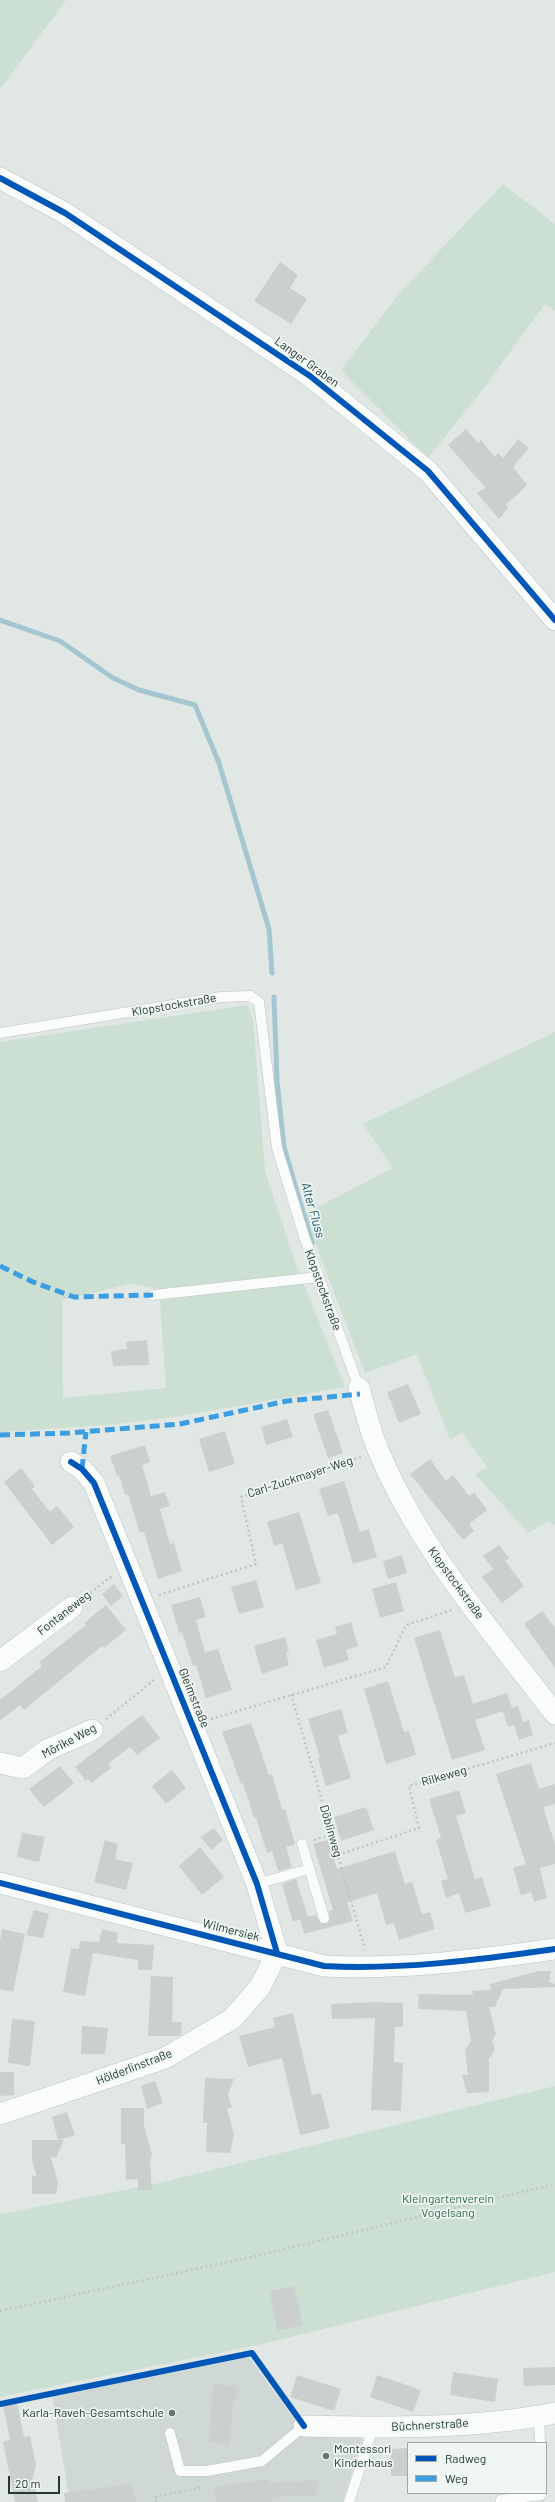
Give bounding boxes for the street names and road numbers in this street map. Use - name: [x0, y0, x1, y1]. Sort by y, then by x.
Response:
- street label: Langer Graben: [272, 334, 342, 390]
- street label: Klopstockstraße: [131, 990, 217, 1020]
- street label: Klopstockstraße: [302, 1247, 344, 1333]
- street label: Carl-Zuckmayer-Weg: [245, 1453, 355, 1501]
- street label: Klopstockstraße: [425, 1544, 487, 1622]
- street label: Fontaneweg: [34, 1588, 94, 1638]
- street label: Gleimstraße: [175, 1666, 213, 1730]
- street label: Mörike Weg: [39, 1721, 99, 1761]
- street label: Rilkeweg: [420, 1763, 468, 1789]
- street label: Döblinweg: [317, 1803, 345, 1859]
- street label: Wilmersiek: [201, 1916, 261, 1944]
- street label: Hölderlinstraße: [94, 2046, 174, 2088]
- street label: Büchnerstraße: [391, 2416, 469, 2434]

